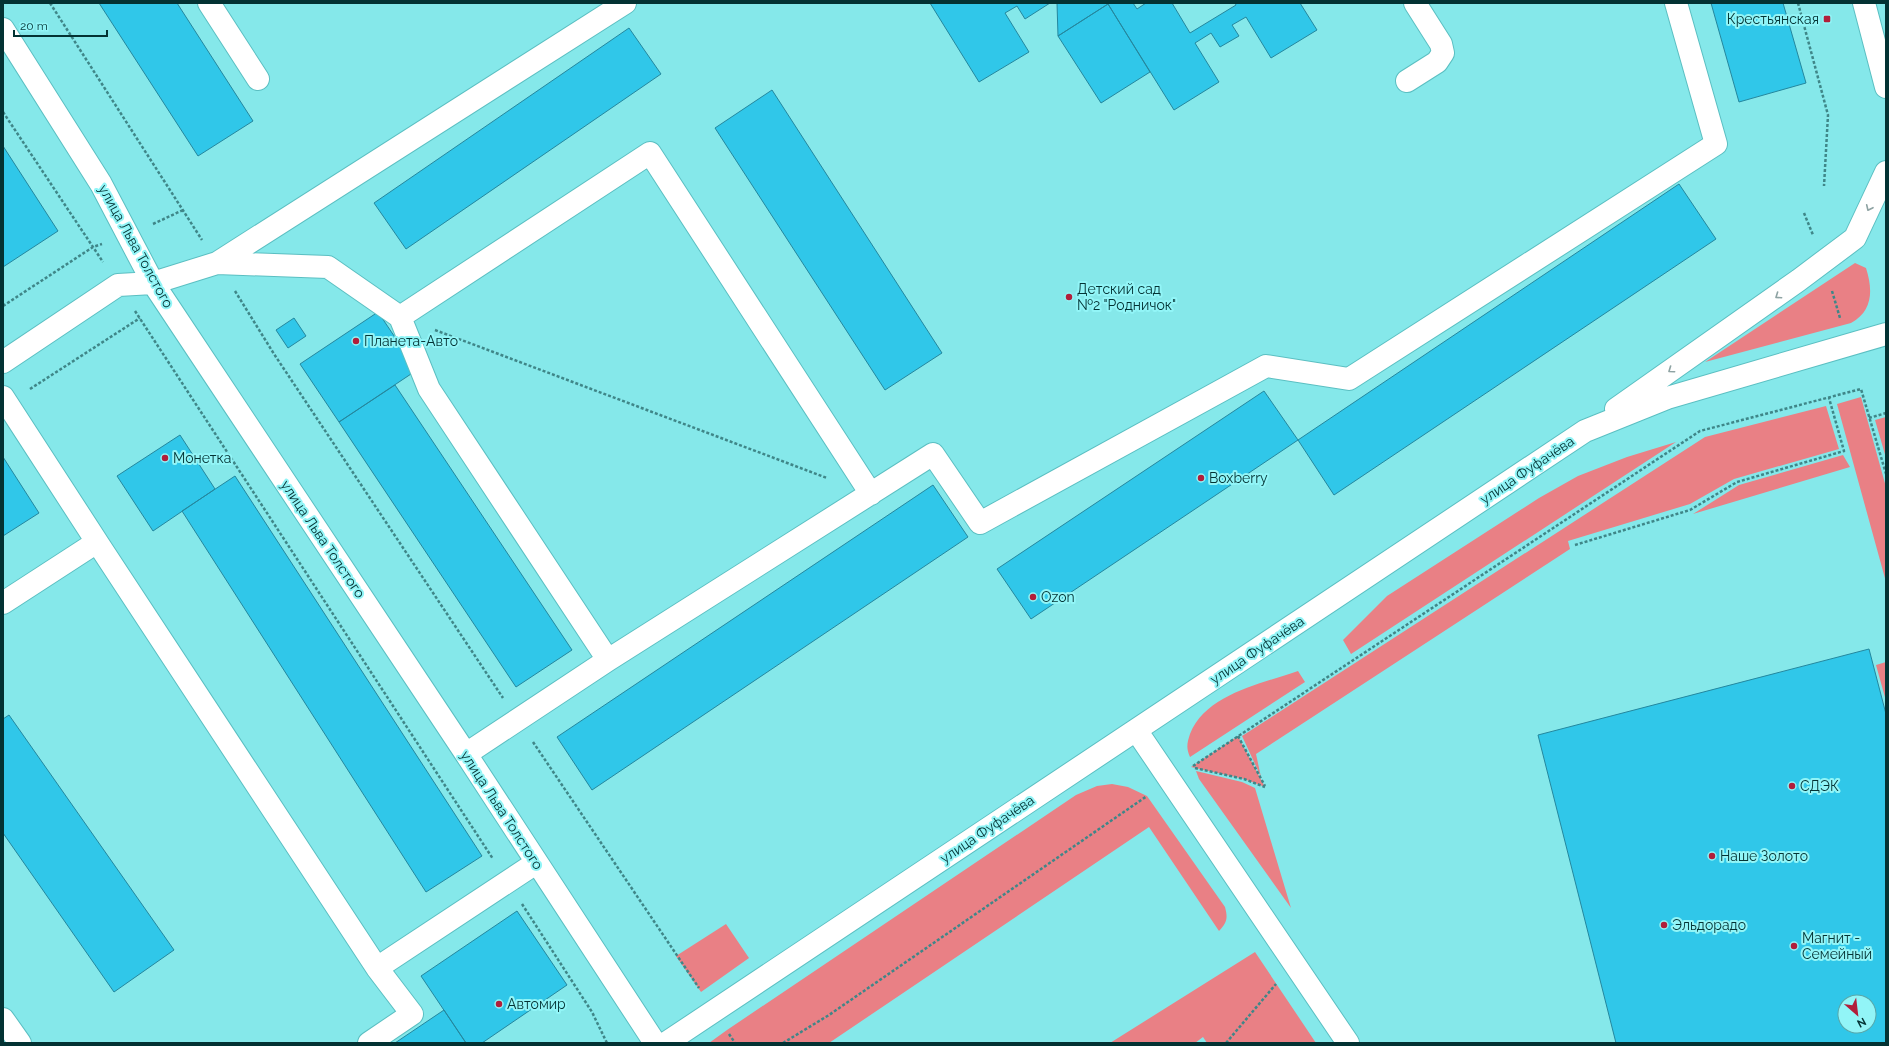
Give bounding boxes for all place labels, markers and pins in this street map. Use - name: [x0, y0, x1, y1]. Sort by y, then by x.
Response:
- place label: Крестьянская: [1727, 11, 1819, 27]
- marker: Крестьянская: [1822, 14, 1832, 24]
- place label: Детский сад №2 "Родничок": [1077, 281, 1176, 313]
- marker: Детский сад №2 "Родничок": [1064, 292, 1074, 302]
- place label: Планета-Авто: [364, 333, 458, 349]
- marker: Планета-Авто: [351, 336, 361, 346]
- place label: Монетка: [173, 450, 231, 466]
- marker: Монетка: [160, 453, 170, 463]
- place label: Boxberry: [1209, 470, 1268, 486]
- marker: Boxberry: [1196, 473, 1206, 483]
- place label: Ozon: [1041, 589, 1075, 605]
- marker: Ozon: [1028, 592, 1038, 602]
- place label: СДЭК: [1800, 778, 1839, 794]
- marker: СДЭК: [1787, 781, 1797, 791]
- place label: Наше Золото: [1720, 848, 1808, 864]
- marker: Наше Золото: [1707, 851, 1717, 861]
- place label: Эльдорадо: [1672, 917, 1746, 933]
- marker: Эльдорадо: [1659, 920, 1669, 930]
- place label: Магнит - Семейный: [1802, 930, 1872, 962]
- marker: Магнит - Семейный: [1789, 941, 1799, 951]
- place label: Автомир: [507, 996, 566, 1012]
- marker: Автомир: [494, 999, 504, 1009]

